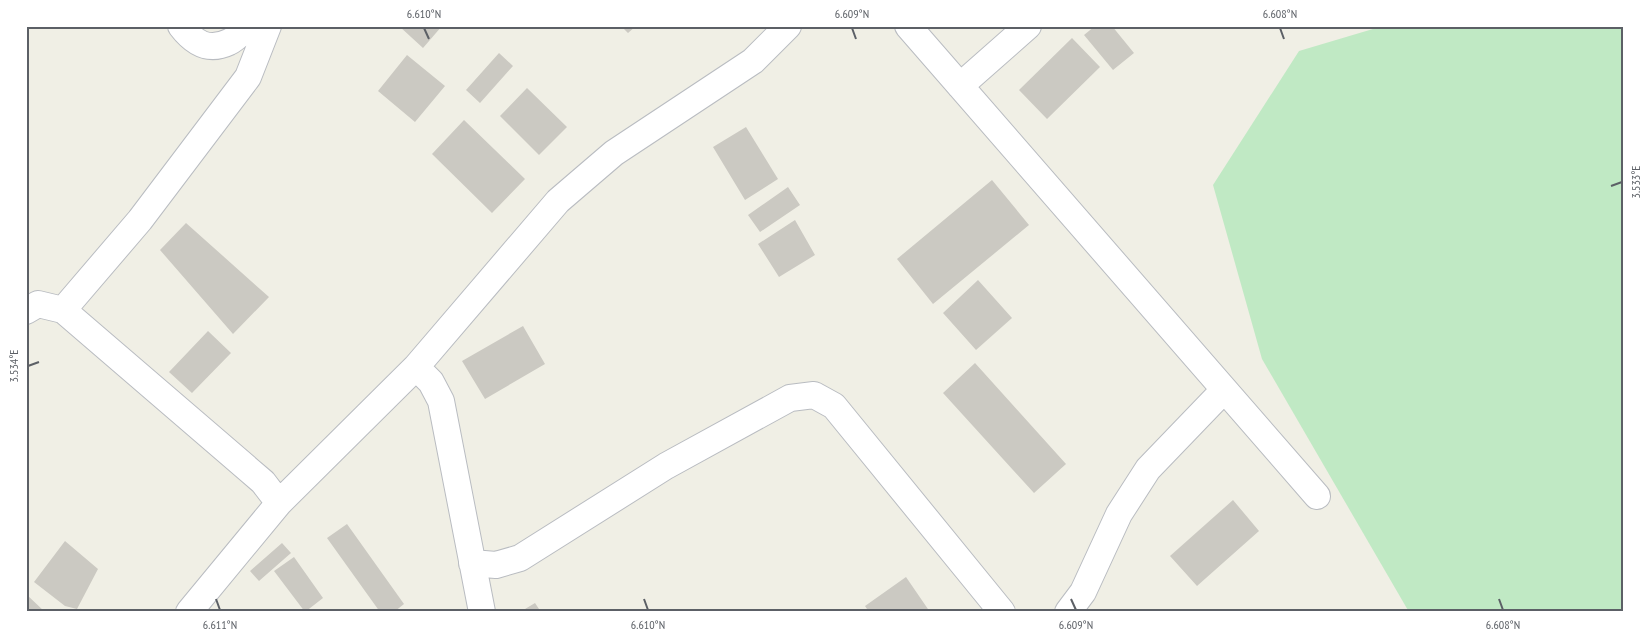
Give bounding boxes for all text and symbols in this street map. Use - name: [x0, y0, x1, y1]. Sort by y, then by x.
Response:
- text: 6.610°N: [407, 6, 441, 21]
- text: 6.609°N: [835, 6, 869, 21]
- text: 6.608°N: [1263, 6, 1297, 21]
- text: 3.533°E: [1628, 166, 1643, 199]
- text: 3.534°E: [6, 350, 21, 383]
- text: 6.611°N: [203, 617, 237, 632]
- text: 6.610°N: [631, 617, 665, 632]
- text: 6.609°N: [1059, 617, 1093, 632]
- text: 6.608°N: [1486, 617, 1520, 632]

